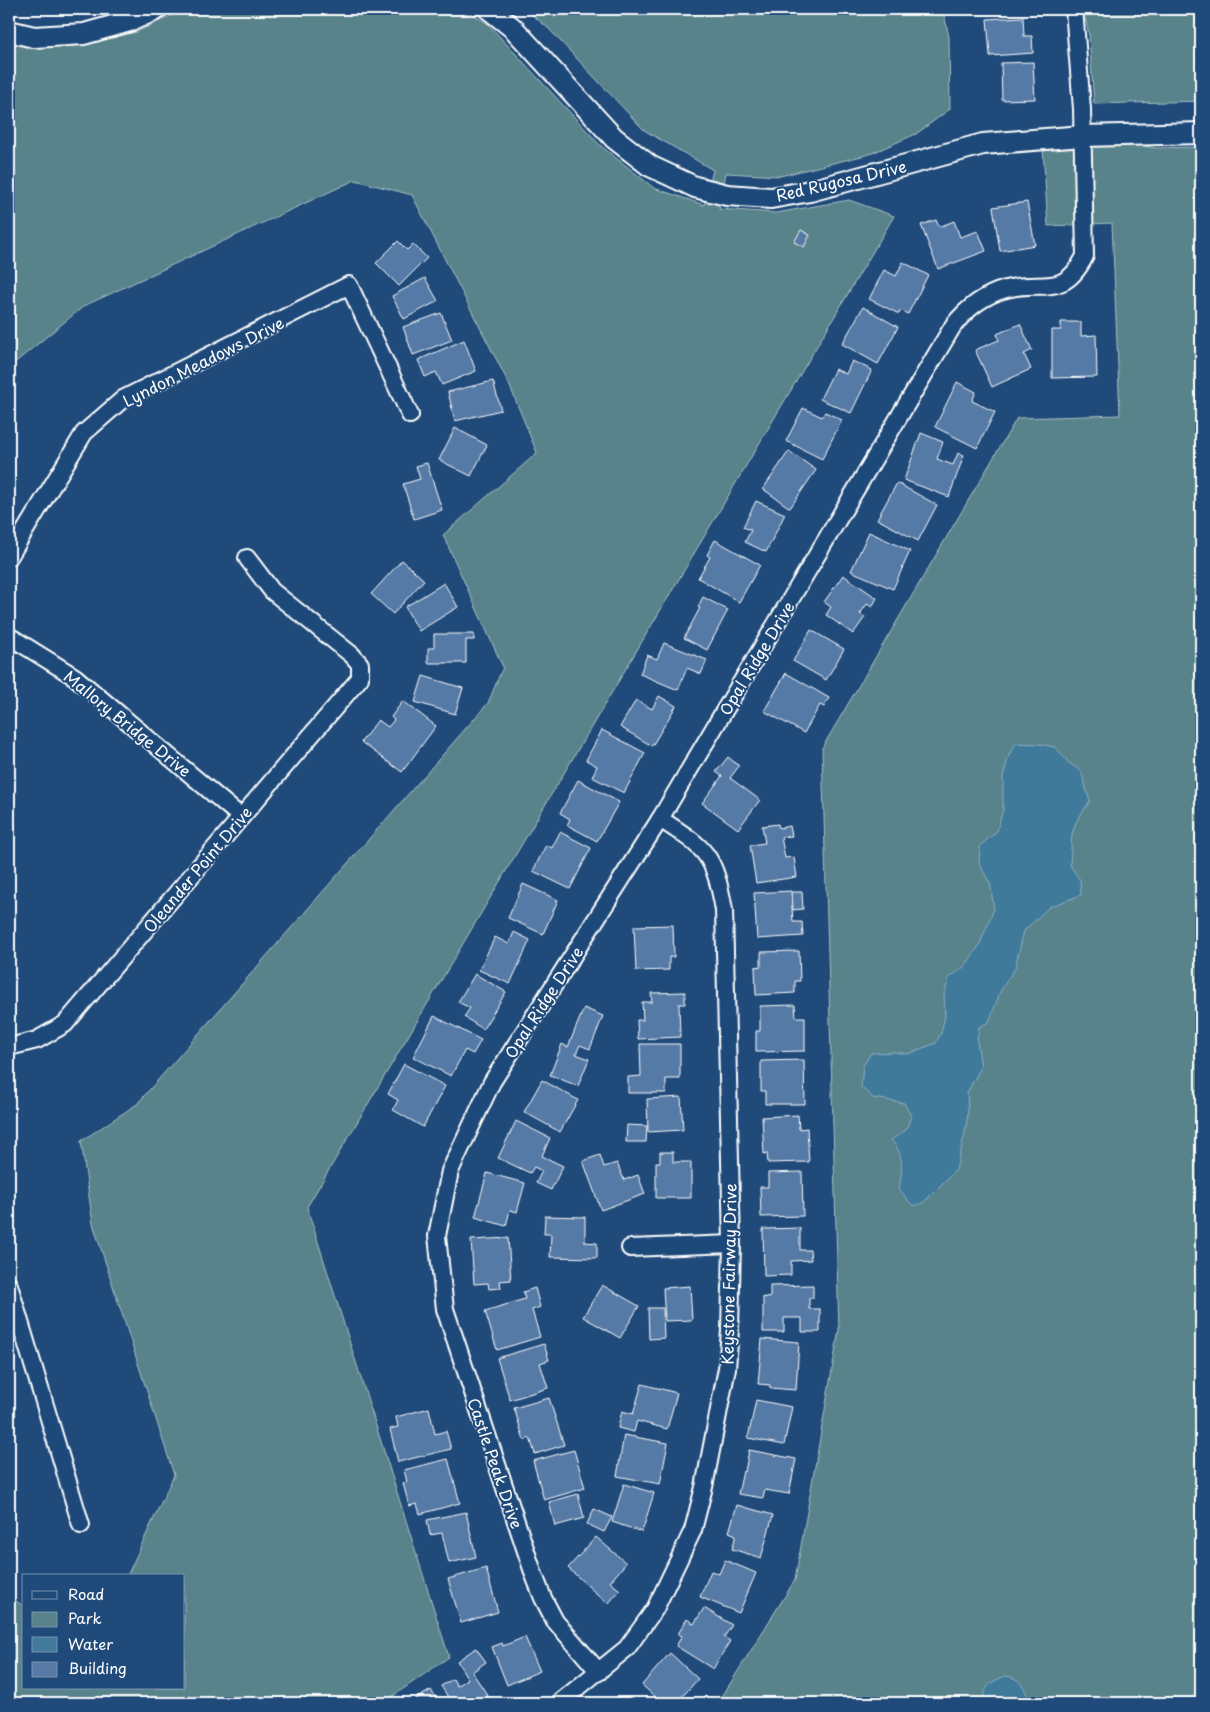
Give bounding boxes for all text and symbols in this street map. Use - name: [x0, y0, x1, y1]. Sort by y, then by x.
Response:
- street label: Red Rugosa Drive: [773, 153, 909, 207]
- street label: Lyndon Meadows Drive: [118, 310, 288, 412]
- street label: Opal Ridge Drive: [712, 596, 800, 720]
- street label: Mallory Bridge Drive: [59, 664, 197, 782]
- street label: Oleander Point Drive: [137, 801, 257, 937]
- street label: Opal Ridge Drive: [498, 941, 588, 1063]
- street label: Keystone Fairway Drive: [714, 1183, 742, 1365]
- street label: Castle Peak Drive: [462, 1394, 530, 1532]
- legend: [22, 1574, 185, 1690]
- text: Road: [68, 1582, 104, 1605]
- text: Park: [68, 1606, 102, 1629]
- text: Water: [68, 1632, 113, 1655]
- text: Building: [68, 1656, 127, 1679]

